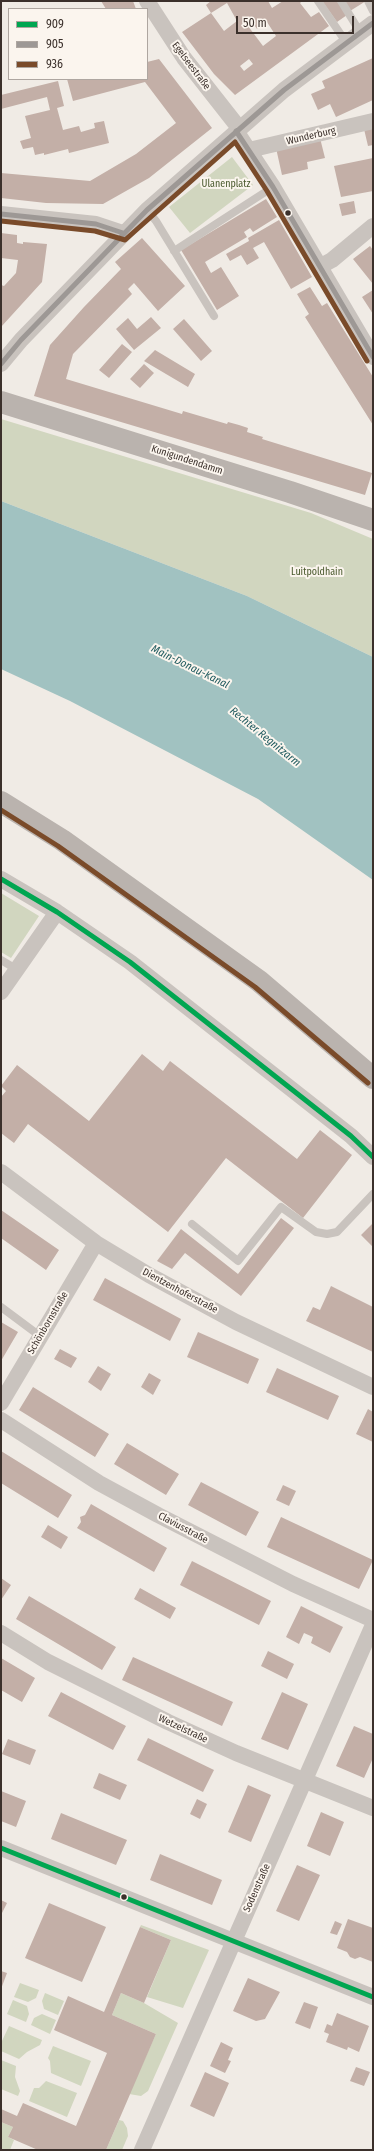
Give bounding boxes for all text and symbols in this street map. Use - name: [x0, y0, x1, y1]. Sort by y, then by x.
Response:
- legend: [8, 8, 148, 80]
- scale bar: [238, 8, 356, 34]
- text: 50 m: [243, 16, 267, 30]
- text: 909: [46, 17, 64, 31]
- text: 905: [46, 37, 64, 51]
- street label: Egelseestraße: [169, 40, 213, 92]
- text: 936: [46, 57, 63, 71]
- street label: Wunderburg: [285, 124, 337, 148]
- park label: Ulanenplatz: [202, 178, 250, 190]
- unlabelled marker: [283, 208, 293, 218]
- street label: Kunigundendamm: [150, 443, 224, 477]
- park label: Luitpoldhain: [291, 566, 343, 578]
- water label: Main-Donau-Kanal: [149, 642, 231, 692]
- water label: Rechter Regnitzarm: [227, 704, 303, 770]
- street label: Dientzenhoferstraße: [140, 1266, 220, 1316]
- street label: Schönbornstraße: [25, 1290, 71, 1356]
- street label: Claviusstraße: [156, 1510, 210, 1546]
- street label: Wetzelstraße: [156, 1712, 210, 1746]
- street label: Sodenstraße: [241, 1862, 273, 1914]
- unlabelled marker: [119, 1892, 129, 1902]

